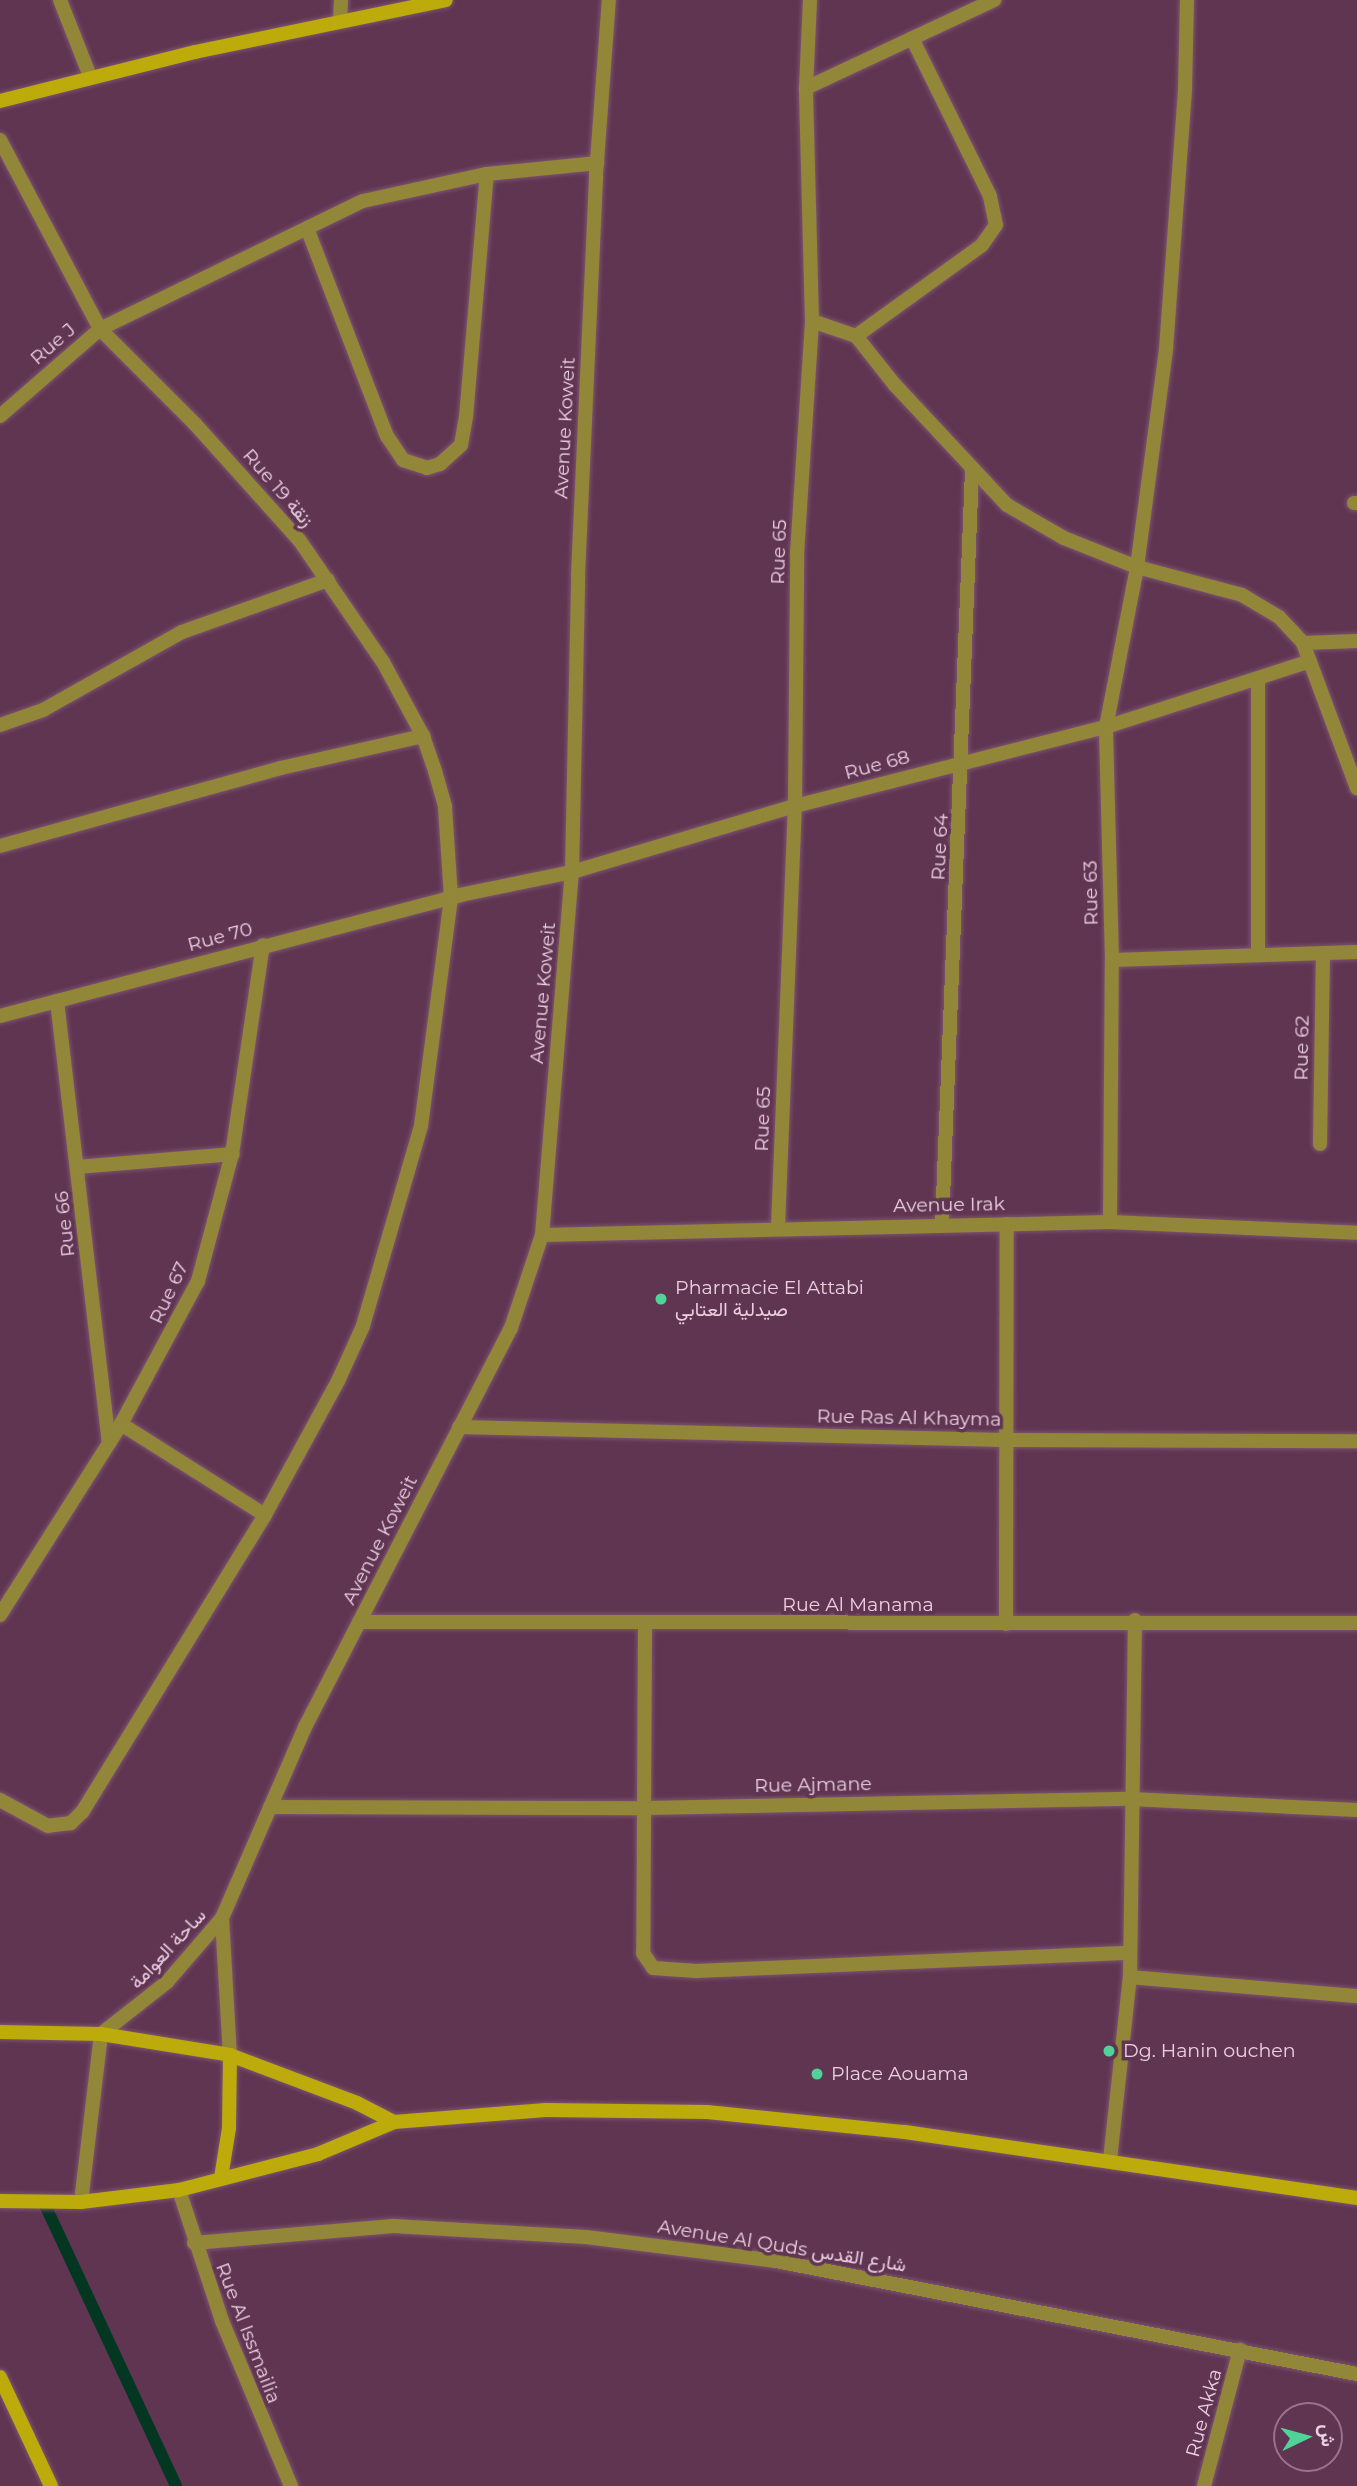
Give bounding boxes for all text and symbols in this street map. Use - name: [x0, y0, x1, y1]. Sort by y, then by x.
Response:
- street label: Rue J: [26, 318, 80, 370]
- street label: Avenue Koweit: [550, 357, 580, 499]
- street label: Rue 19 زنقة: [238, 444, 318, 532]
- street label: Rue 65: [766, 519, 792, 585]
- street label: Rue 68: [842, 745, 912, 785]
- street label: Rue 64: [927, 813, 953, 881]
- street label: Rue 63: [1079, 860, 1103, 926]
- street label: Rue 70: [185, 917, 255, 957]
- street label: Avenue Koweit: [525, 921, 561, 1065]
- street label: Rue 62: [1290, 1015, 1314, 1081]
- street label: Rue 65: [750, 1086, 776, 1152]
- street label: Rue 66: [50, 1190, 80, 1258]
- street label: Avenue Irak: [893, 1193, 1005, 1217]
- street label: Rue 67: [145, 1258, 193, 1328]
- place label: Pharmacie El Attabi صيدلية العتابي: [675, 1277, 864, 1321]
- marker: Pharmacie El Attabi صيدلية العتابي: [653, 1291, 669, 1307]
- street label: Rue Ras Al Khayma: [816, 1405, 1002, 1431]
- street label: Avenue Koweit: [338, 1472, 422, 1608]
- street label: Rue Al Manama: [782, 1594, 934, 1616]
- street label: Rue Ajmane: [754, 1773, 872, 1797]
- street label: ساحة العوامة: [125, 1904, 211, 1994]
- place label: Dg. Hanin ouchen: [1123, 2040, 1296, 2062]
- marker: Dg. Hanin ouchen: [1101, 2043, 1117, 2059]
- place label: Place Aouama: [831, 2063, 969, 2085]
- marker: Place Aouama: [809, 2066, 825, 2082]
- street label: Avenue Al Quds شارع القدس: [656, 2215, 908, 2277]
- street label: Rue Al Issmailia: [211, 2259, 285, 2407]
- street label: Rue Akka: [1181, 2366, 1227, 2460]
- north arrow: [1273, 2402, 1343, 2472]
- text: ش: [1315, 2423, 1340, 2448]

